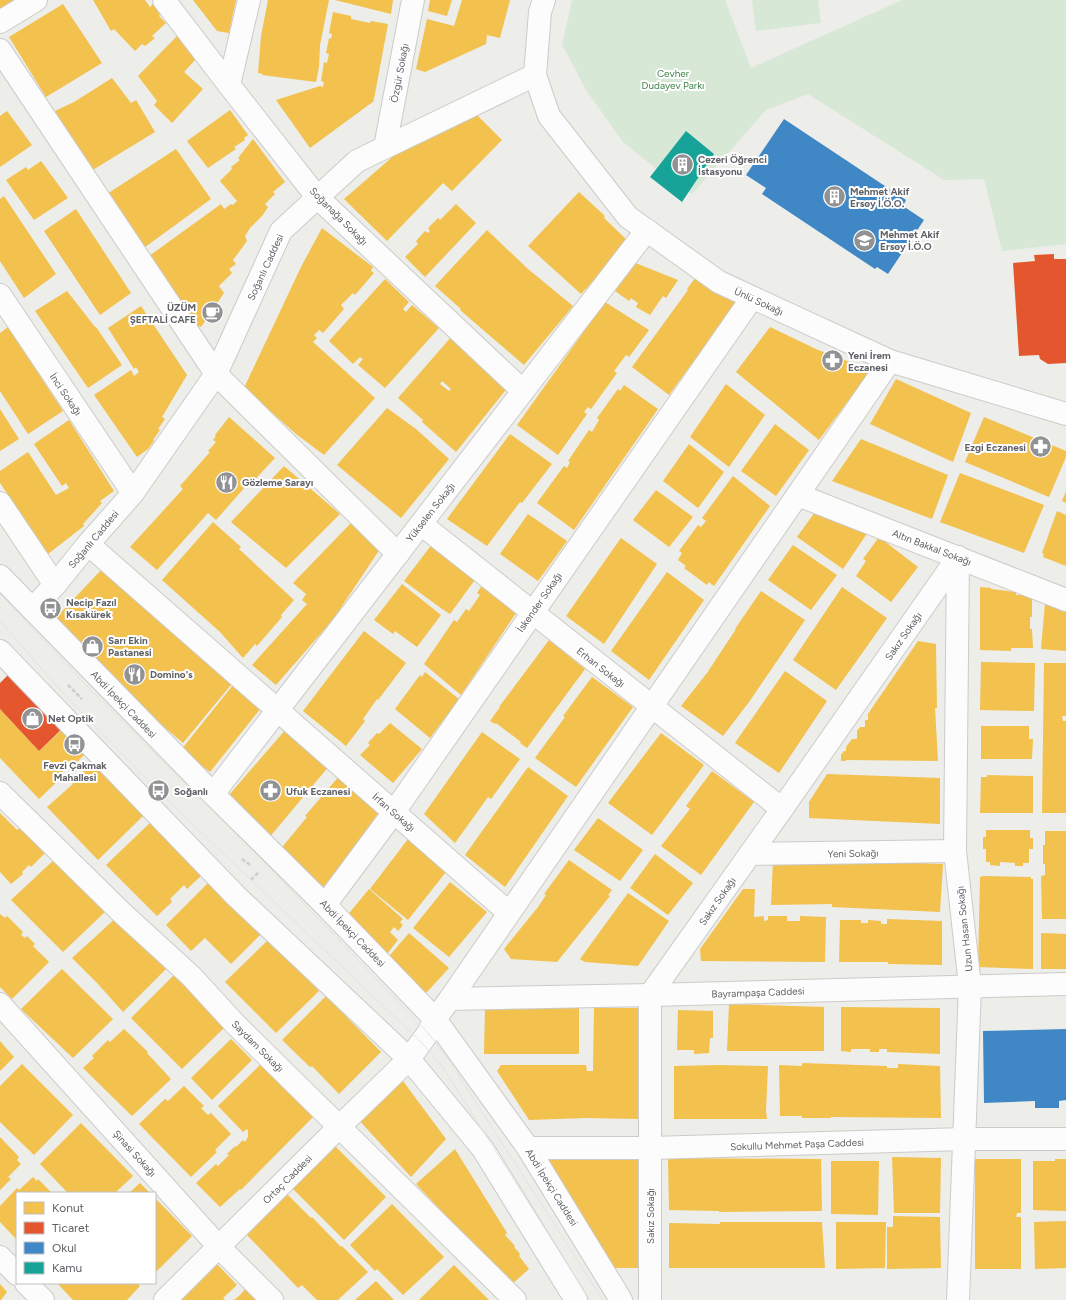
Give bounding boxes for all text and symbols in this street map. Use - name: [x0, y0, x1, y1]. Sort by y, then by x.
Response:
- street label: Özgür Sokağı: [387, 42, 412, 104]
- park label: Cevher Dudayev Parkı: [642, 67, 704, 92]
- building icon: Cezeri Öğrenci İstasyonu: [670, 152, 696, 178]
- place label: Cezeri Öğrenci İstasyonu: [698, 153, 767, 178]
- building icon: Mehmet Akif Ersoy İ.Ö.O.: [821, 184, 847, 210]
- street label: Soğanağa Sokağı: [307, 185, 370, 248]
- place label: Mehmet Akif Ersoy İ.Ö.O.: [850, 185, 910, 210]
- school or university icon: Mehmet Akif Ersoy İ.Ö.O: [852, 227, 878, 253]
- place label: Mehmet Akif Ersoy İ.Ö.O: [880, 228, 940, 253]
- street label: Soğanlı Caddesi: [244, 232, 287, 303]
- street label: Ünlü Sokağı: [732, 284, 785, 319]
- cafe icon: ÜZÜM ŞEFTALİ CAFE: [199, 300, 225, 326]
- place label: ÜZÜM ŞEFTALİ CAFE: [130, 301, 196, 326]
- pharmacy icon: Yeni İrem Eczanesi: [819, 348, 845, 374]
- place label: Yeni İrem Eczanesi: [848, 349, 891, 374]
- street label: İnci Sokağı: [47, 371, 85, 418]
- pharmacy icon: Ezgi Eczanesi: [1028, 434, 1054, 460]
- place label: Ezgi Eczanesi: [964, 441, 1026, 454]
- restaurant icon: Gözleme Sarayı: [214, 469, 240, 495]
- place label: Gözleme Sarayı: [242, 476, 313, 489]
- street label: Yükselen Sokağı: [403, 480, 458, 545]
- street label: Soğanlı Caddesi: [65, 508, 121, 571]
- street label: Altın Bakkal Sokağı: [890, 526, 973, 569]
- street label: İskender Sokağı: [514, 570, 565, 635]
- bus stop icon: Necip Fazıl Kısakürek: [38, 595, 64, 621]
- place label: Necip Fazıl Kısakürek: [66, 596, 116, 621]
- street label: Sakız Sokağı: [882, 610, 925, 663]
- shop icon: Sarı Ekin Pastanesi: [80, 633, 106, 659]
- place label: Sarı Ekin Pastanesi: [108, 634, 152, 659]
- street label: Erhan Sokağı: [574, 644, 628, 690]
- restaurant icon: Domino's: [121, 661, 147, 687]
- street label: Abdi İpekçi Caddesi: [88, 668, 159, 741]
- place label: Domino's: [150, 668, 193, 681]
- shop icon: Net Optik: [19, 705, 45, 731]
- place label: Net Optik: [48, 712, 94, 725]
- bus stop icon: Fevzi Çakmak Mahallesi: [62, 732, 88, 758]
- place label: Fevzi Çakmak Mahallesi: [43, 759, 107, 784]
- bus stop icon: Soğanlı: [145, 778, 171, 804]
- pharmacy icon: Ufuk Eczanesi: [257, 778, 283, 804]
- place label: Soğanlı: [174, 785, 208, 798]
- place label: Ufuk Eczanesi: [286, 785, 351, 798]
- street label: İrfan Sokağı: [369, 790, 418, 835]
- street label: Yeni Sokağı: [827, 847, 879, 860]
- street label: Sakız Sokağı: [696, 875, 739, 928]
- street label: Uzun Hasan Sokağı: [954, 885, 975, 972]
- street label: Abdi İpekçi Caddesi: [317, 897, 388, 970]
- street label: Bayrampaşa Caddesi: [711, 984, 805, 1001]
- street label: Saydam Sokağı: [229, 1018, 286, 1075]
- street label: Şinasi Sokağı: [110, 1127, 159, 1179]
- street label: Sokullu Mehmet Paşa Caddesi: [730, 1136, 864, 1153]
- street label: Abdi İpekçi Caddesi: [523, 1146, 581, 1228]
- street label: Ortaç Caddesi: [260, 1152, 315, 1207]
- street label: Sakız Sokağı: [644, 1188, 657, 1244]
- legend: [16, 1192, 156, 1284]
- text: Konut: [52, 1201, 85, 1215]
- text: Ticaret: [52, 1221, 90, 1235]
- text: Okul: [52, 1241, 76, 1255]
- text: Kamu: [52, 1261, 82, 1275]

